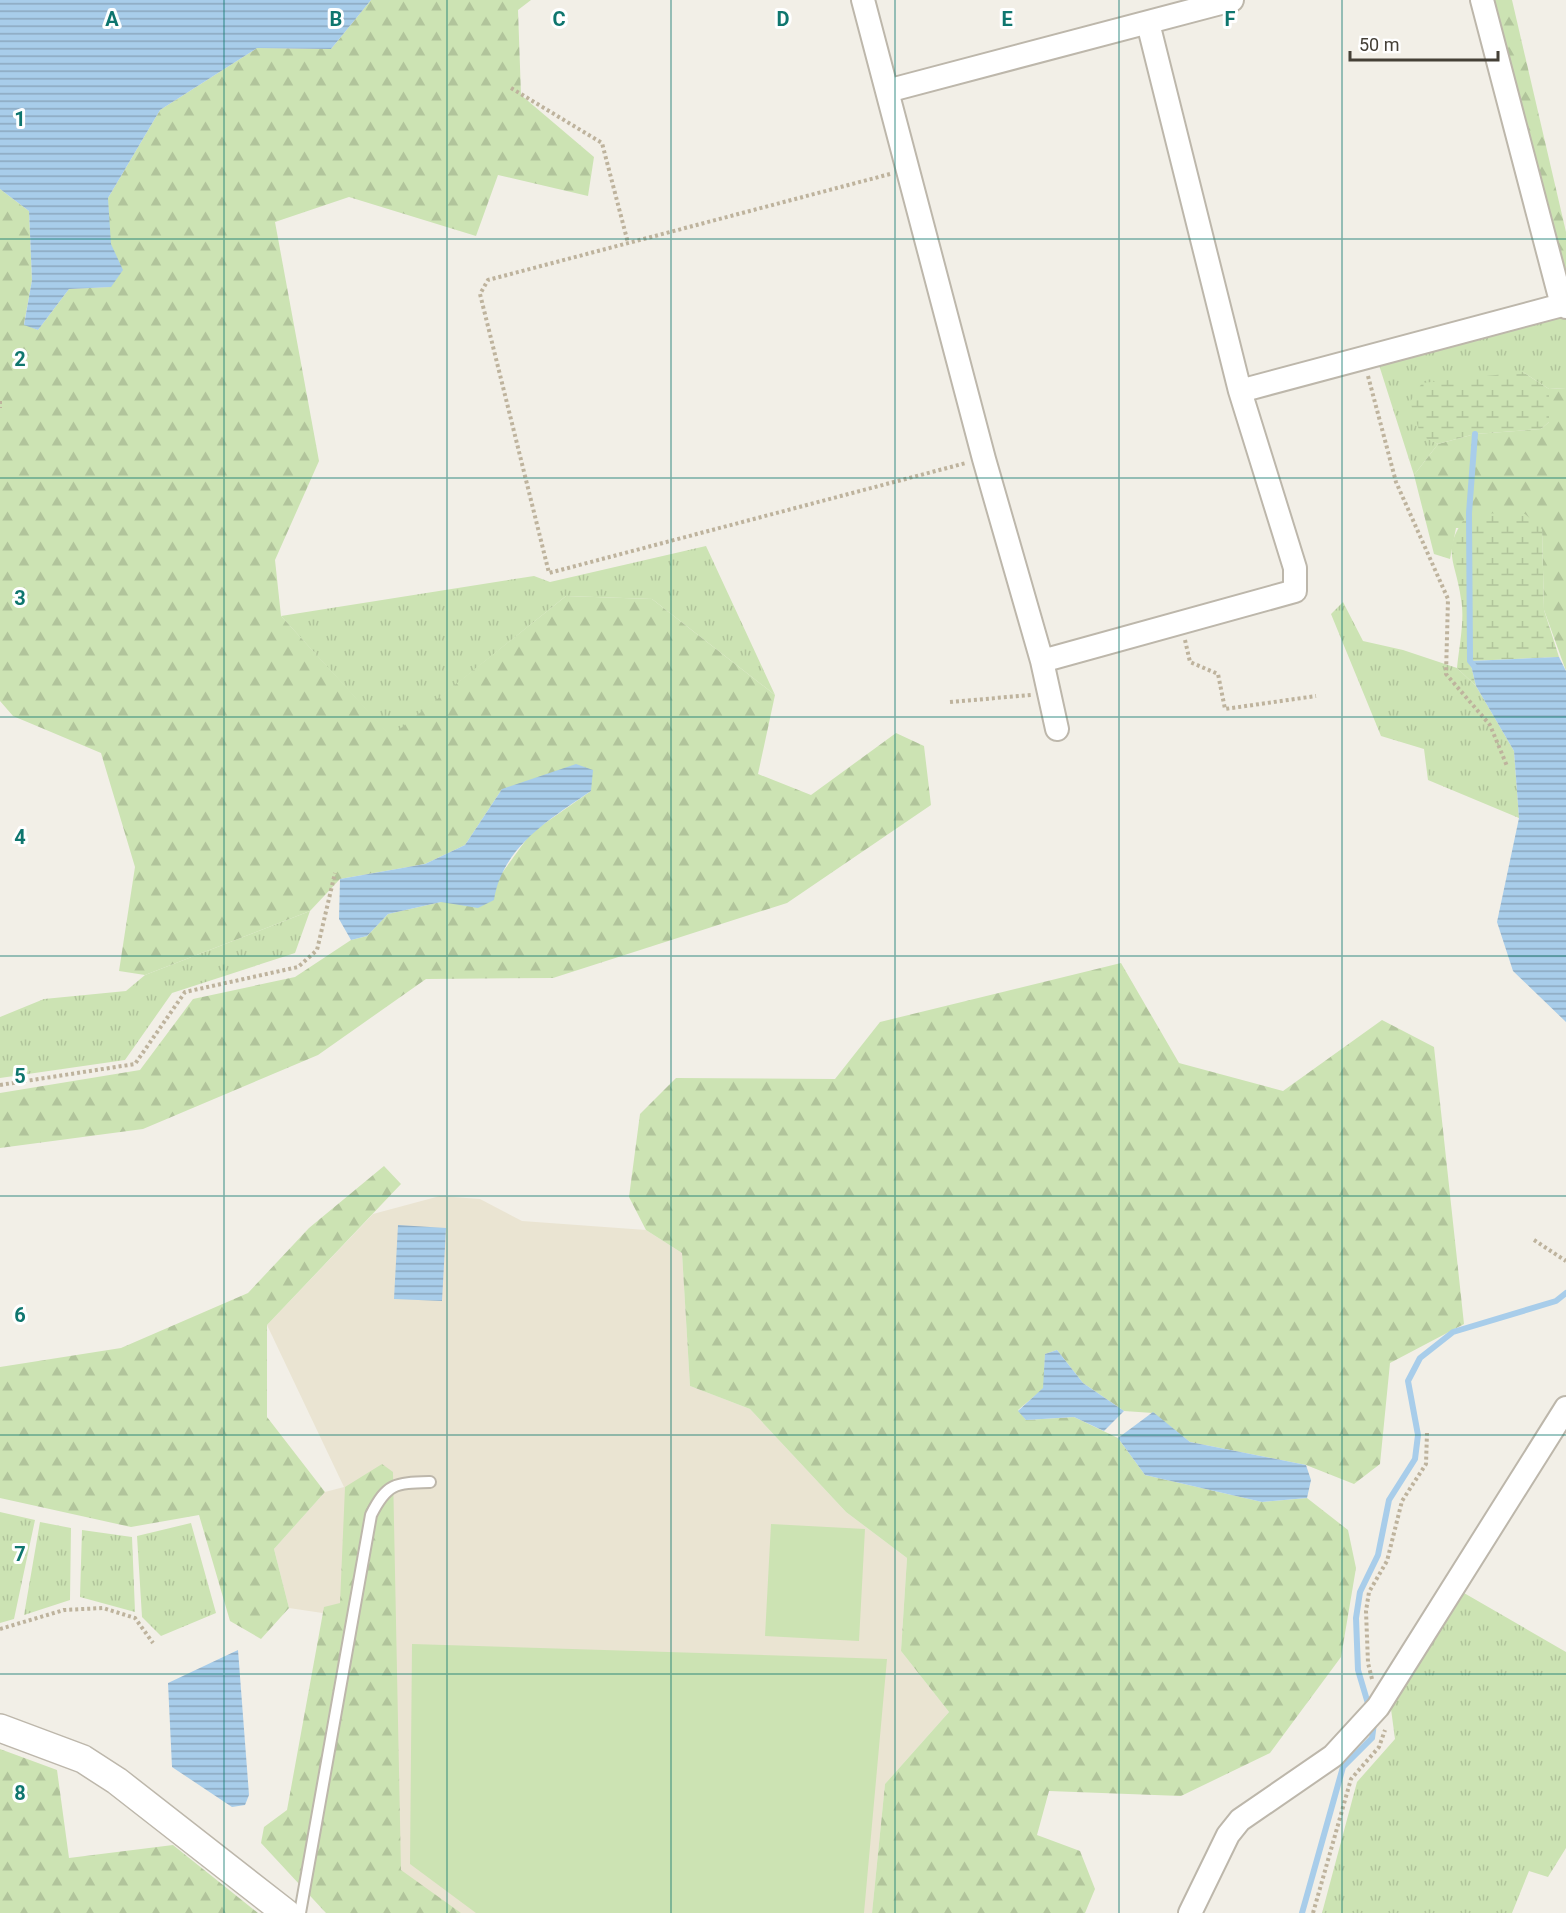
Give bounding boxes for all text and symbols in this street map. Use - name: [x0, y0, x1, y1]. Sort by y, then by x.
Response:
- text: A: [105, 7, 119, 31]
- text: B: [330, 7, 342, 31]
- text: C: [552, 7, 566, 31]
- text: D: [777, 7, 790, 31]
- text: E: [1001, 7, 1013, 31]
- text: F: [1225, 7, 1236, 31]
- scale bar: [1350, 24, 1498, 62]
- text: 50 m: [1359, 34, 1399, 55]
- text: 1: [14, 107, 26, 131]
- text: 2: [14, 347, 26, 371]
- text: 3: [14, 586, 26, 610]
- text: 4: [14, 825, 26, 849]
- text: 5: [14, 1064, 26, 1088]
- text: 6: [14, 1303, 26, 1327]
- text: 7: [14, 1542, 26, 1566]
- text: 8: [14, 1781, 26, 1805]

